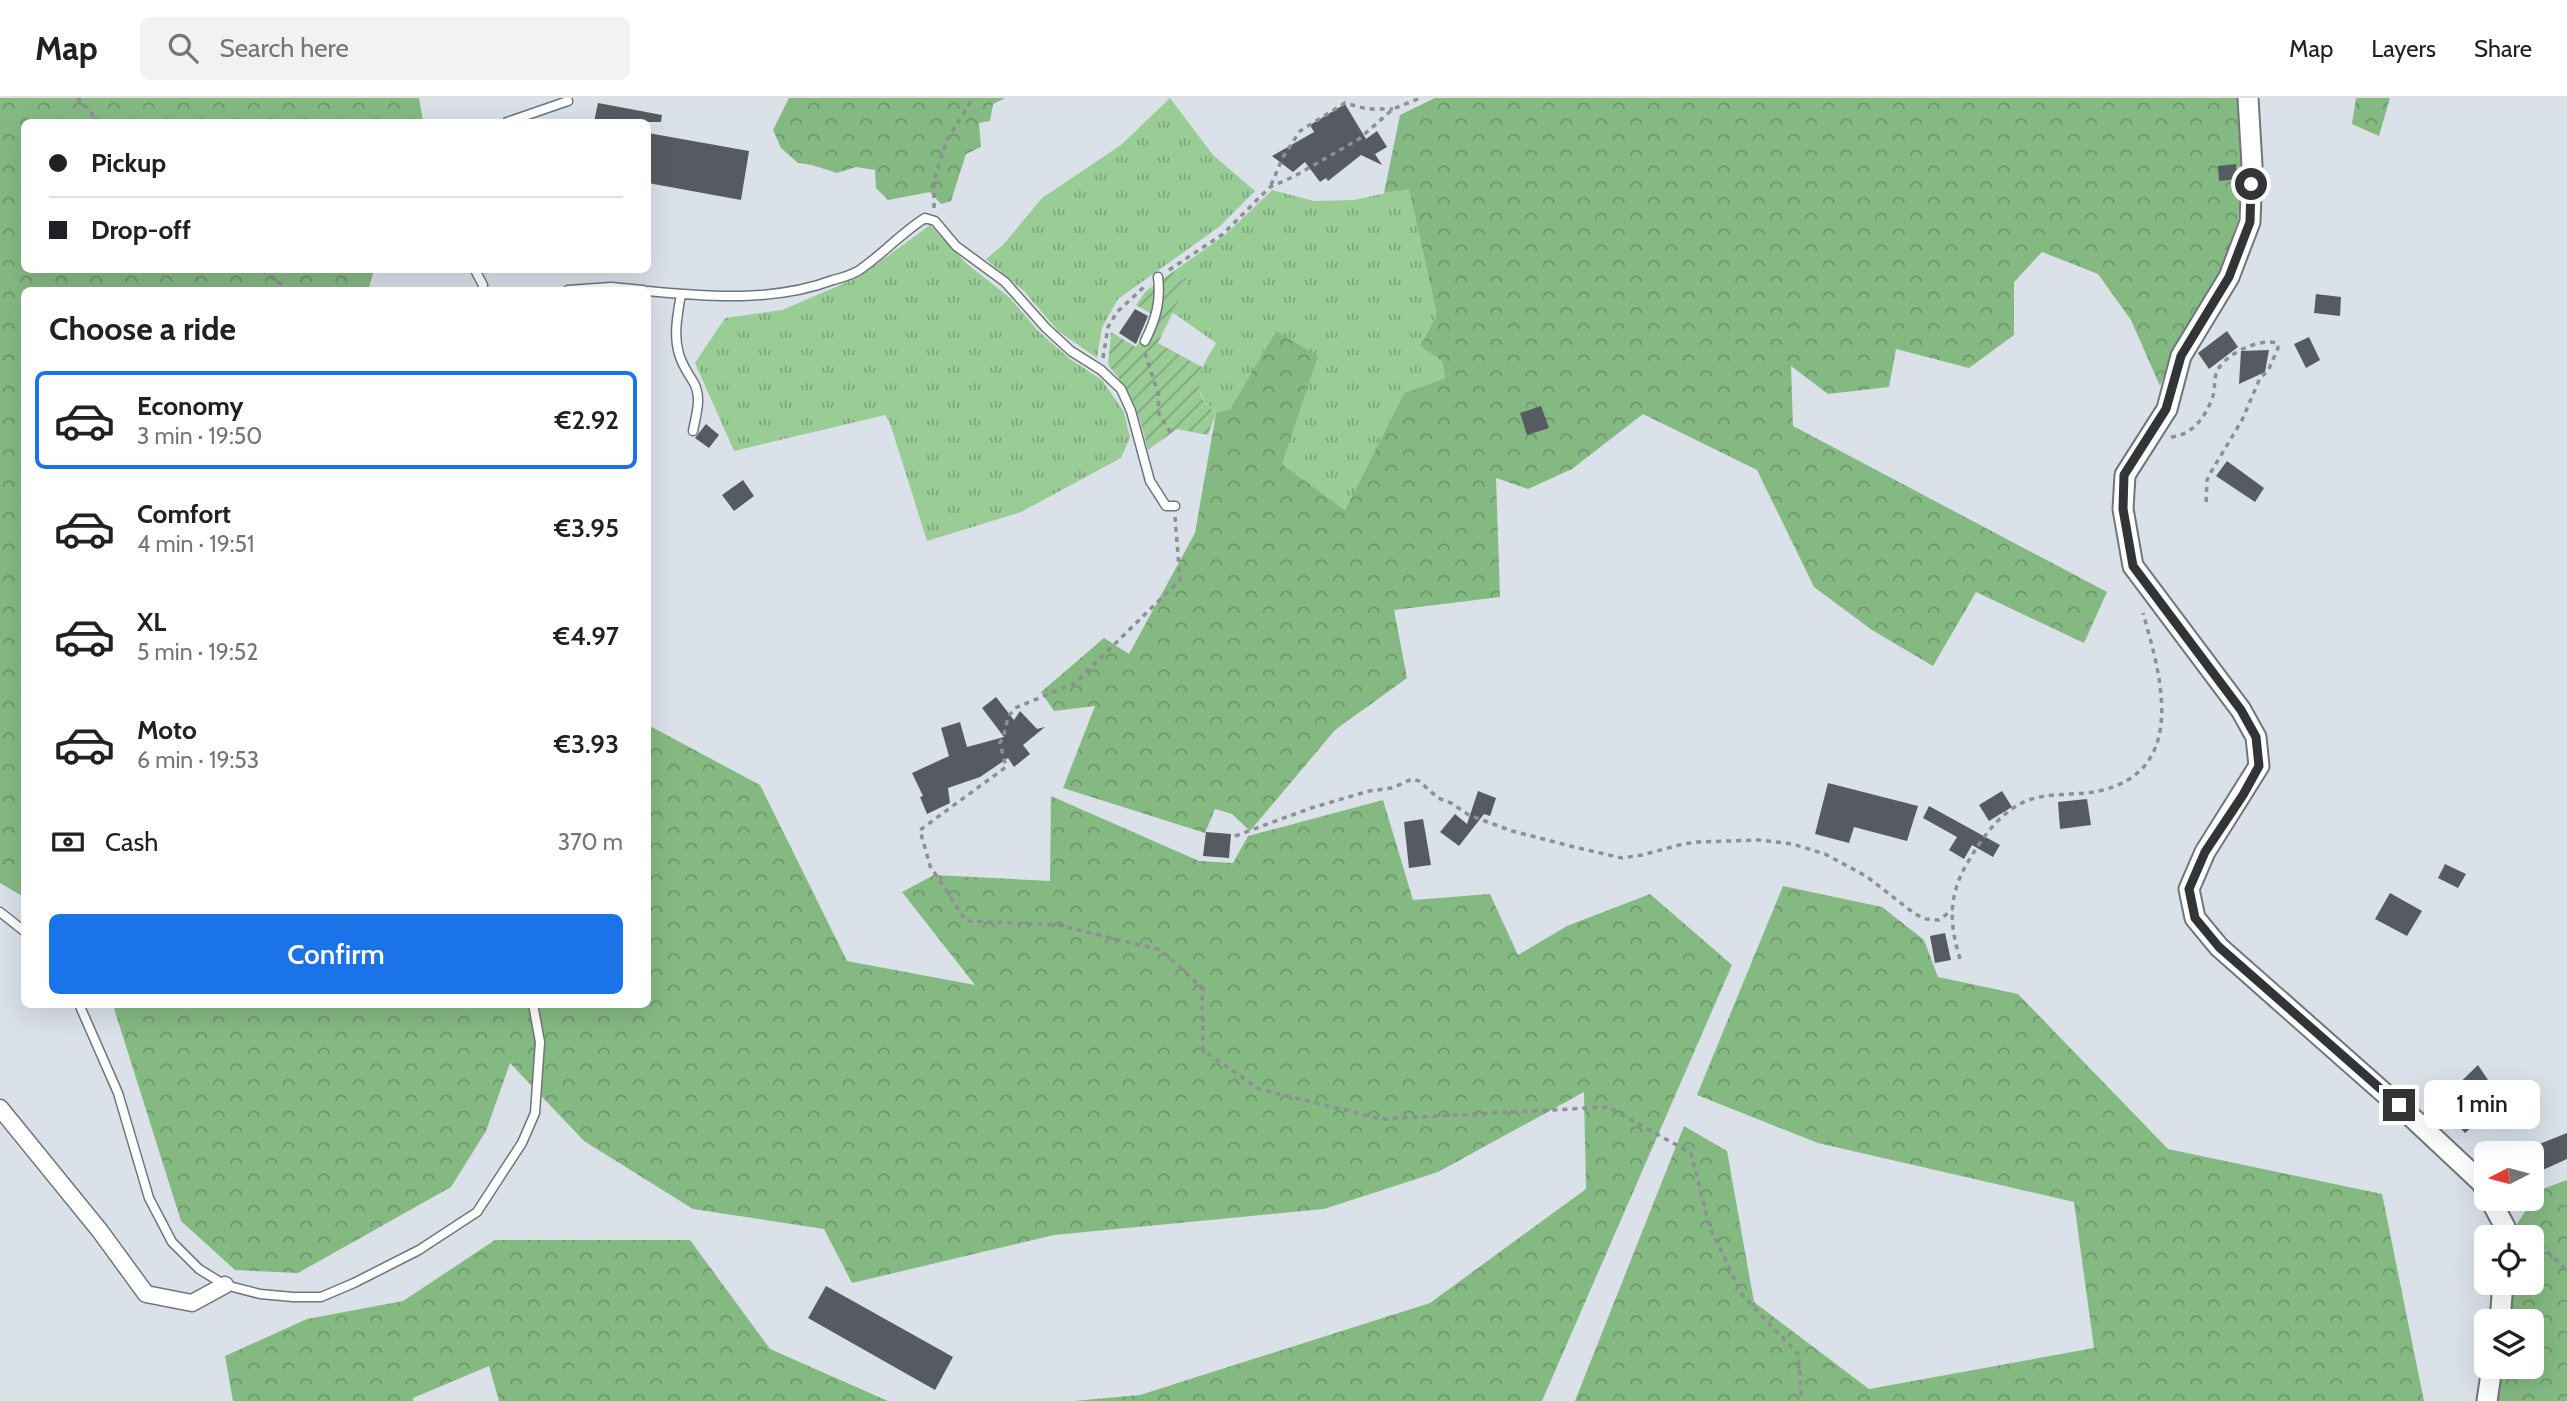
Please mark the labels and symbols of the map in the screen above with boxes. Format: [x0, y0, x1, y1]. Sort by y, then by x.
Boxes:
route start [2235, 168, 2267, 200]
callout: 1 min [2424, 1080, 2539, 1130]
route end [2383, 1089, 2415, 1121]
north arrow [2474, 1141, 2544, 1211]

